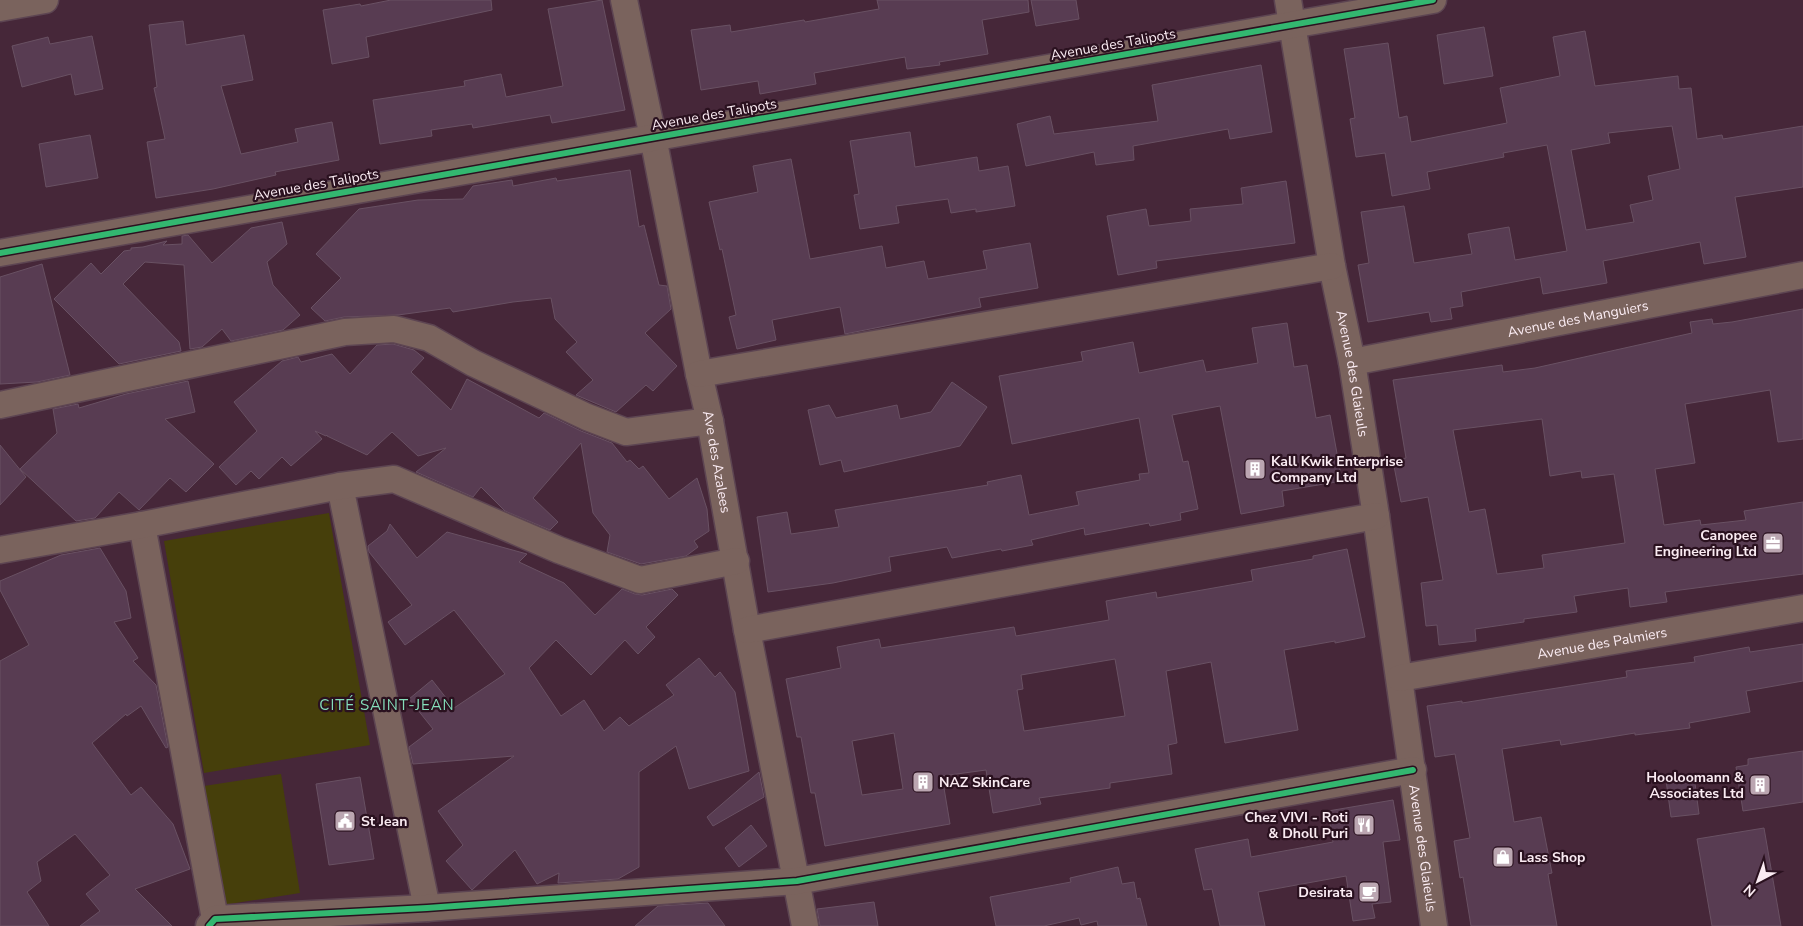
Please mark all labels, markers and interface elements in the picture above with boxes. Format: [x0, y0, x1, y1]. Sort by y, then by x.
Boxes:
street label: Avenue des Talipots [1049, 24, 1177, 65]
street label: Avenue des Talipots [650, 94, 778, 135]
street label: Avenue des Talipots [252, 164, 380, 205]
street label: Avenue des Manguiers [1506, 296, 1650, 342]
street label: Avenue des Glaieuls [1331, 308, 1373, 438]
street label: Ave des Azalees [698, 409, 735, 515]
place label: Kall Kwik Enterprise Company Ltd [1271, 452, 1404, 487]
building icon: Kall Kwik Enterprise Company Ltd [1243, 457, 1267, 481]
place label: Canopee Engineering Ltd [1654, 526, 1757, 561]
office icon: Canopee Engineering Ltd [1761, 531, 1785, 555]
street label: Avenue des Palmiers [1536, 623, 1669, 664]
district label: CITÉ SAINT-JEAN [319, 695, 455, 715]
place label: Hooloomann & Associates Ltd [1646, 768, 1745, 803]
building icon: NAZ SkinCare [911, 770, 935, 794]
place label: NAZ SkinCare [939, 773, 1030, 792]
building icon: Hooloomann & Associates Ltd [1748, 773, 1772, 797]
street label: Avenue des Glaieuls [1404, 783, 1441, 913]
place label: Chez VIVI - Roti & Dholl Puri [1245, 808, 1348, 843]
public building icon: St Jean [333, 809, 357, 833]
place label: St Jean [361, 812, 407, 831]
restaurant icon: Chez VIVI - Roti & Dholl Puri [1352, 813, 1376, 837]
shop icon: Lass Shop [1491, 845, 1515, 869]
place label: Lass Shop [1519, 848, 1585, 867]
north arrow [1733, 856, 1783, 906]
cafe icon: Desirata [1357, 880, 1381, 904]
text: N [1740, 880, 1760, 901]
place label: Desirata [1298, 883, 1353, 902]

